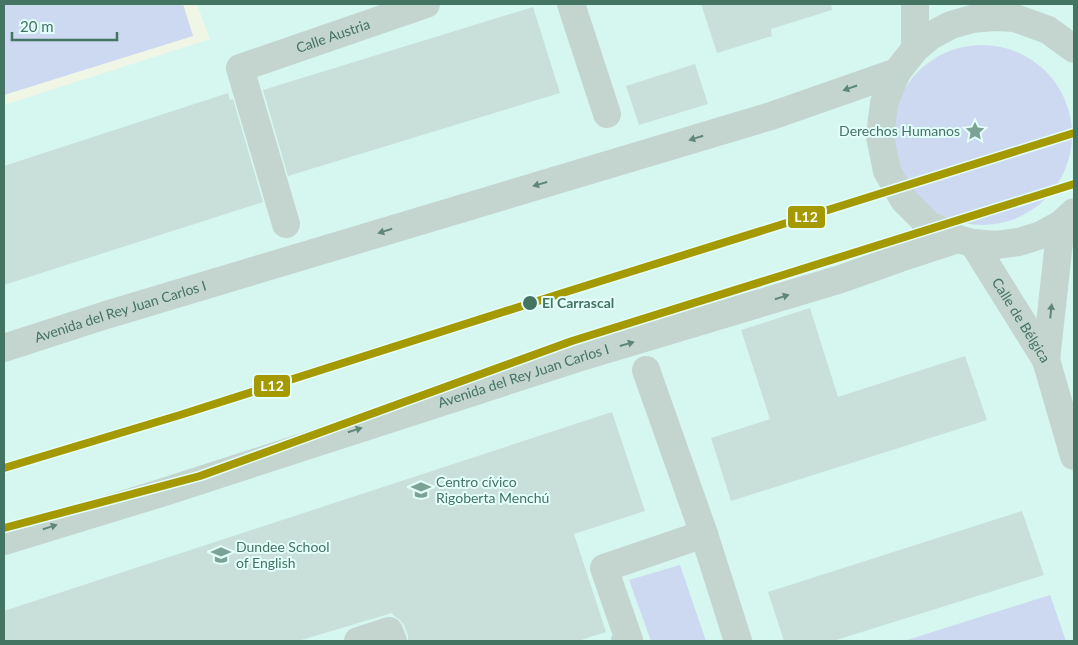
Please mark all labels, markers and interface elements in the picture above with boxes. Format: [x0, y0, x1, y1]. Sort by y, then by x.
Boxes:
scale bar [12, 10, 118, 42]
street label: Calle Austria [294, 15, 372, 56]
text: 20 m [20, 17, 54, 35]
one-way arrow [843, 85, 858, 92]
place icon: Derechos Humanos [964, 120, 986, 142]
place label: Derechos Humanos [839, 122, 960, 139]
one-way arrow [688, 135, 703, 143]
one-way arrow [533, 181, 548, 189]
line badge: L12 [787, 205, 826, 229]
text: L12 [794, 208, 818, 225]
one-way arrow [377, 228, 392, 236]
street label: Calle de Bélgica [989, 274, 1054, 366]
street label: Avenida del Rey Juan Carlos I [32, 276, 208, 346]
one-way arrow [775, 292, 790, 300]
marker: El Carrascal [521, 294, 539, 312]
place label: El Carrascal [542, 294, 614, 311]
one-way arrow [1047, 303, 1055, 319]
one-way arrow [620, 339, 635, 347]
street label: Avenida del Rey Juan Carlos I [435, 340, 611, 411]
line badge: L12 [253, 374, 291, 398]
text: L12 [260, 377, 284, 394]
one-way arrow [348, 426, 363, 433]
place label: Centro cívico Rigoberta Menchú [436, 473, 549, 506]
school or university icon: Centro cívico Rigoberta Menchú [410, 479, 432, 501]
one-way arrow [43, 522, 58, 530]
place label: Dundee School of English [236, 538, 330, 571]
school or university icon: Dundee School of English [210, 544, 232, 566]

